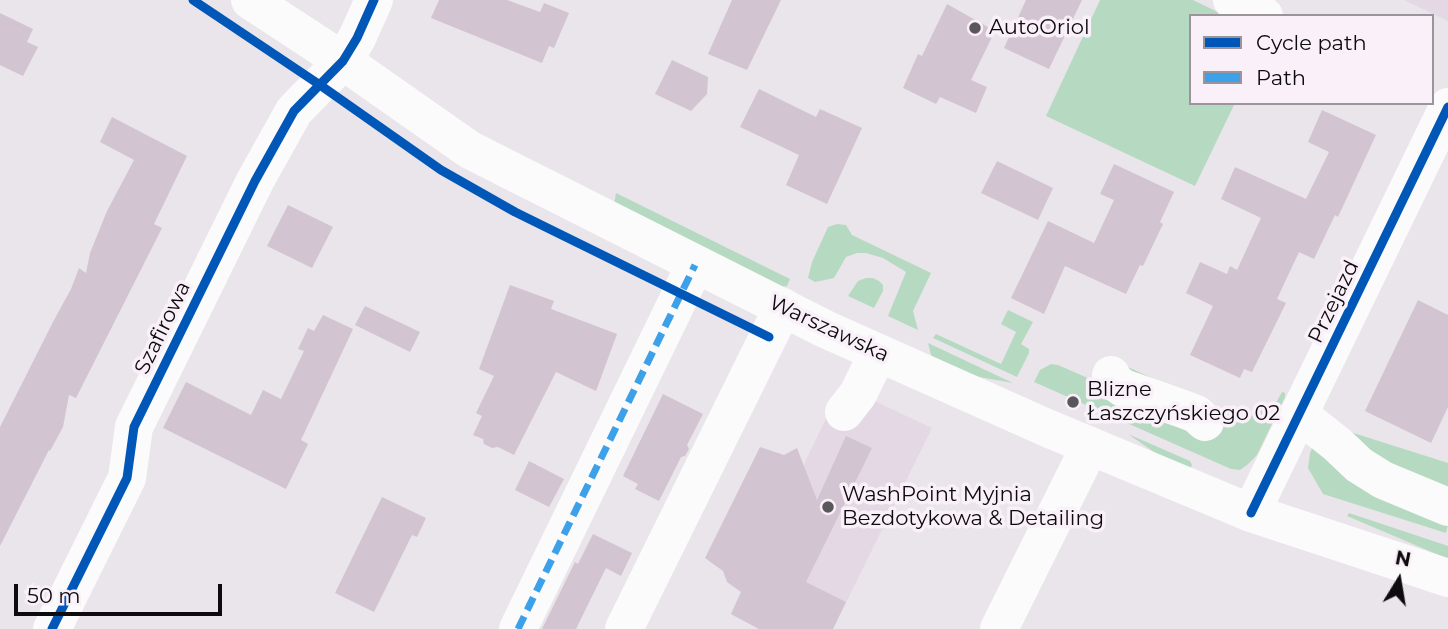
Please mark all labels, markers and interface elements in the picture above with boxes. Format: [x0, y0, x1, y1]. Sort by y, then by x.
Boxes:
legend [1189, 14, 1434, 105]
place label: AutoOriol [989, 15, 1090, 41]
marker: AutoOriol [967, 20, 983, 36]
text: Cycle path [1256, 30, 1367, 55]
text: Path [1256, 65, 1306, 90]
street label: Przejazd [1303, 256, 1365, 348]
street label: Szafirowa [130, 277, 196, 379]
street label: Warszawska [765, 290, 893, 368]
place label: Blizne Łaszczyńskiego 02 [1087, 377, 1280, 427]
marker: Blizne Łaszczyńskiego 02 [1065, 394, 1081, 410]
place label: WashPoint Myjnia Bezdotykowa & Detailing [842, 482, 1104, 532]
marker: WashPoint Myjnia Bezdotykowa & Detailing [820, 499, 836, 515]
north arrow [1364, 545, 1434, 615]
text: N [1393, 546, 1413, 572]
scale bar [18, 570, 226, 614]
text: 50 m [27, 583, 81, 608]

